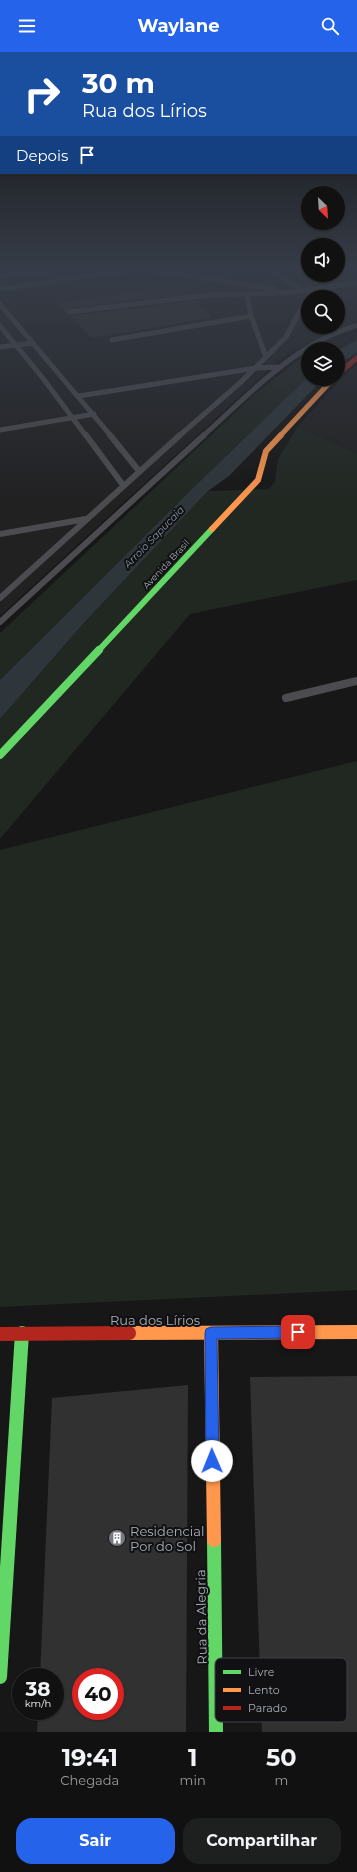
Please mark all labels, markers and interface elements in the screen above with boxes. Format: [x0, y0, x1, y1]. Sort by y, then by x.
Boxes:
icon: menu [16, 15, 38, 37]
text: Waylane [137, 15, 220, 37]
icon: search [319, 15, 341, 37]
text: 30 m [82, 66, 155, 100]
icon: right [16, 68, 68, 120]
text: Rua dos Lírios [82, 100, 207, 122]
icon: arrive [76, 144, 98, 166]
text: Depois [16, 146, 68, 165]
north arrow [301, 186, 345, 230]
map controls [301, 186, 345, 386]
button: sound [301, 238, 345, 282]
button: search [301, 290, 345, 334]
button: layers [301, 342, 345, 386]
water label: Arroio Sapucaia [120, 503, 187, 571]
street label: Avenida Brasil [140, 537, 192, 591]
street label: Rua dos Lírios [110, 1312, 200, 1328]
pin [281, 1315, 315, 1349]
icon: arrive [287, 1321, 309, 1343]
position arrow [191, 1440, 233, 1482]
place label: Residencial Por do Sol [130, 1523, 204, 1554]
building icon: Residencial Por do Sol [107, 1528, 127, 1548]
street label: Rua da Alegria [192, 1569, 210, 1665]
legend [215, 1658, 347, 1722]
text: Livre [248, 1665, 275, 1679]
speed limit sign: 40 [72, 1668, 124, 1720]
text: 38 [25, 1677, 51, 1701]
text: Lento [248, 1683, 280, 1697]
text: km/h [25, 1697, 51, 1710]
text: Parado [248, 1701, 287, 1715]
text: 19:41 [62, 1743, 118, 1772]
text: 1 [188, 1743, 197, 1772]
text: 50 [266, 1743, 297, 1772]
text: Chegada [60, 1772, 119, 1788]
text: min [180, 1772, 206, 1788]
text: m [274, 1772, 288, 1788]
button: Sair [16, 1818, 175, 1864]
button: Compartilhar [183, 1818, 341, 1864]

